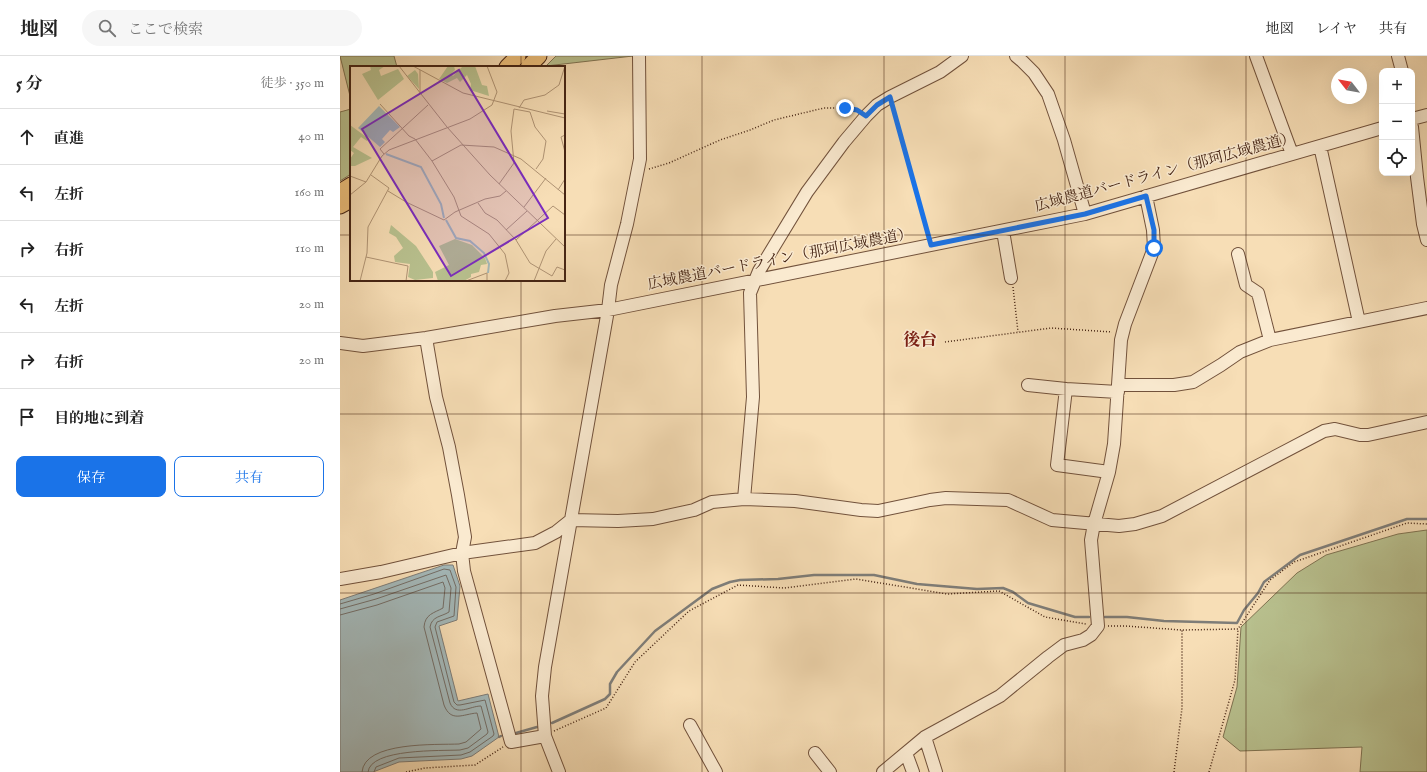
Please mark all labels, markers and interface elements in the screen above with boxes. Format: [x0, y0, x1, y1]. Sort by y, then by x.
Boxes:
search box [82, 10, 362, 46]
icon: search [96, 17, 118, 39]
text: 地図 [20, 18, 58, 42]
text: ここで検索 [128, 20, 203, 39]
text: 地図 [1266, 20, 1294, 38]
text: レイヤ [1316, 20, 1357, 38]
text: 共有 [1379, 20, 1407, 38]
inset map [350, 66, 565, 281]
north arrow [1331, 68, 1367, 104]
map controls [1379, 68, 1415, 176]
button: + [1379, 68, 1415, 104]
text: 5 分 [16, 74, 43, 95]
text: 徒歩 · 350 m [261, 75, 324, 92]
route end [836, 99, 854, 117]
button: − [1379, 104, 1415, 140]
icon: ahead [16, 126, 38, 148]
text: 40 m [298, 128, 324, 145]
street label: 広域農道バードライン（那珂広域農道） [1032, 128, 1298, 216]
text: 直進 [54, 129, 84, 148]
button: locate [1379, 140, 1415, 176]
icon: left [16, 182, 38, 204]
text: 160 m [294, 184, 324, 201]
text: 左折 [54, 185, 84, 204]
street label: 広域農道バードライン（那珂広域農道） [646, 224, 914, 294]
icon: right [16, 238, 38, 260]
route start [1145, 239, 1163, 257]
text: 110 m [295, 240, 324, 257]
text: 右折 [54, 241, 84, 260]
icon: left [16, 294, 38, 316]
text: 20 m [299, 296, 324, 313]
text: 左折 [54, 297, 84, 316]
district label: 後台 [903, 330, 937, 351]
icon: right [16, 350, 38, 372]
text: 20 m [299, 352, 324, 369]
text: 右折 [54, 353, 84, 372]
icon: arrive [16, 406, 38, 428]
text: 目的地に到着 [54, 409, 144, 428]
button: 保存 [16, 456, 166, 497]
button: 共有 [174, 456, 324, 497]

